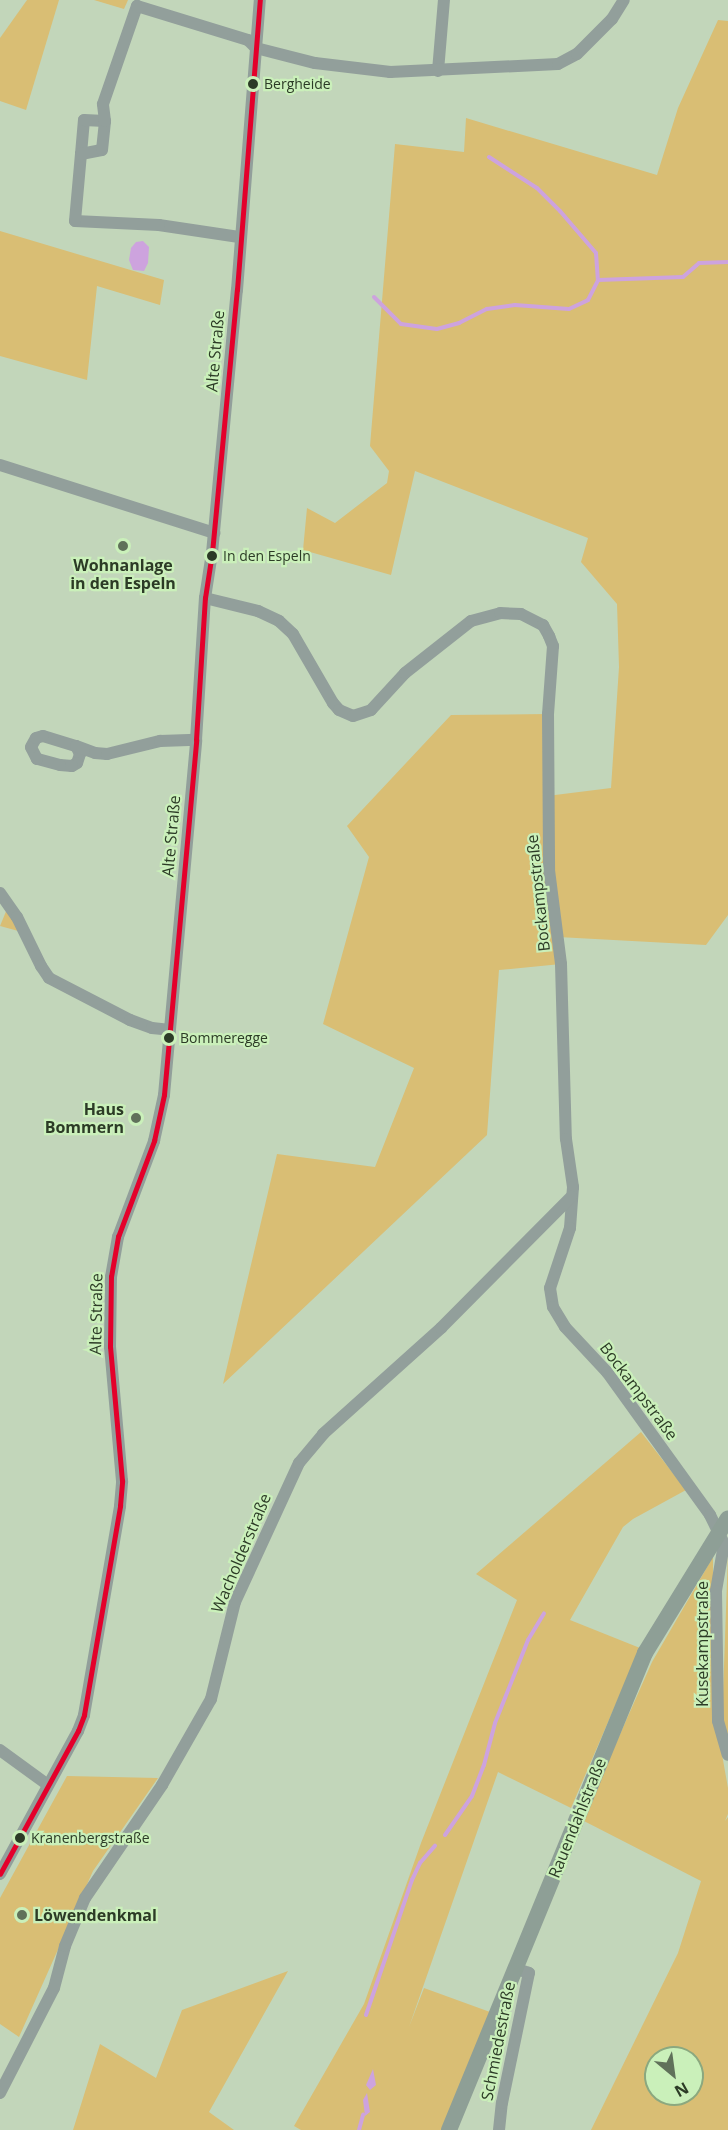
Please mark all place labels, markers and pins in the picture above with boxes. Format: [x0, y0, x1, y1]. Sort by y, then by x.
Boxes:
place label: Bergheide [264, 76, 331, 92]
marker: Bergheide [247, 78, 259, 90]
marker: Wohnanlage in den Espeln [116, 539, 130, 553]
place label: In den Espeln [223, 548, 311, 564]
marker: In den Espeln [206, 550, 218, 562]
place label: Wohnanlage in den Espeln [70, 555, 176, 593]
place label: Bommeregge [180, 1030, 268, 1046]
marker: Bommeregge [163, 1032, 175, 1044]
place label: Haus Bommern [45, 1099, 124, 1137]
marker: Haus Bommern [129, 1111, 143, 1125]
place label: Kranenbergstraße [31, 1830, 150, 1846]
marker: Kranenbergstraße [14, 1832, 26, 1844]
place label: Löwendenkmal [34, 1905, 157, 1925]
marker: Löwendenkmal [15, 1908, 29, 1922]

